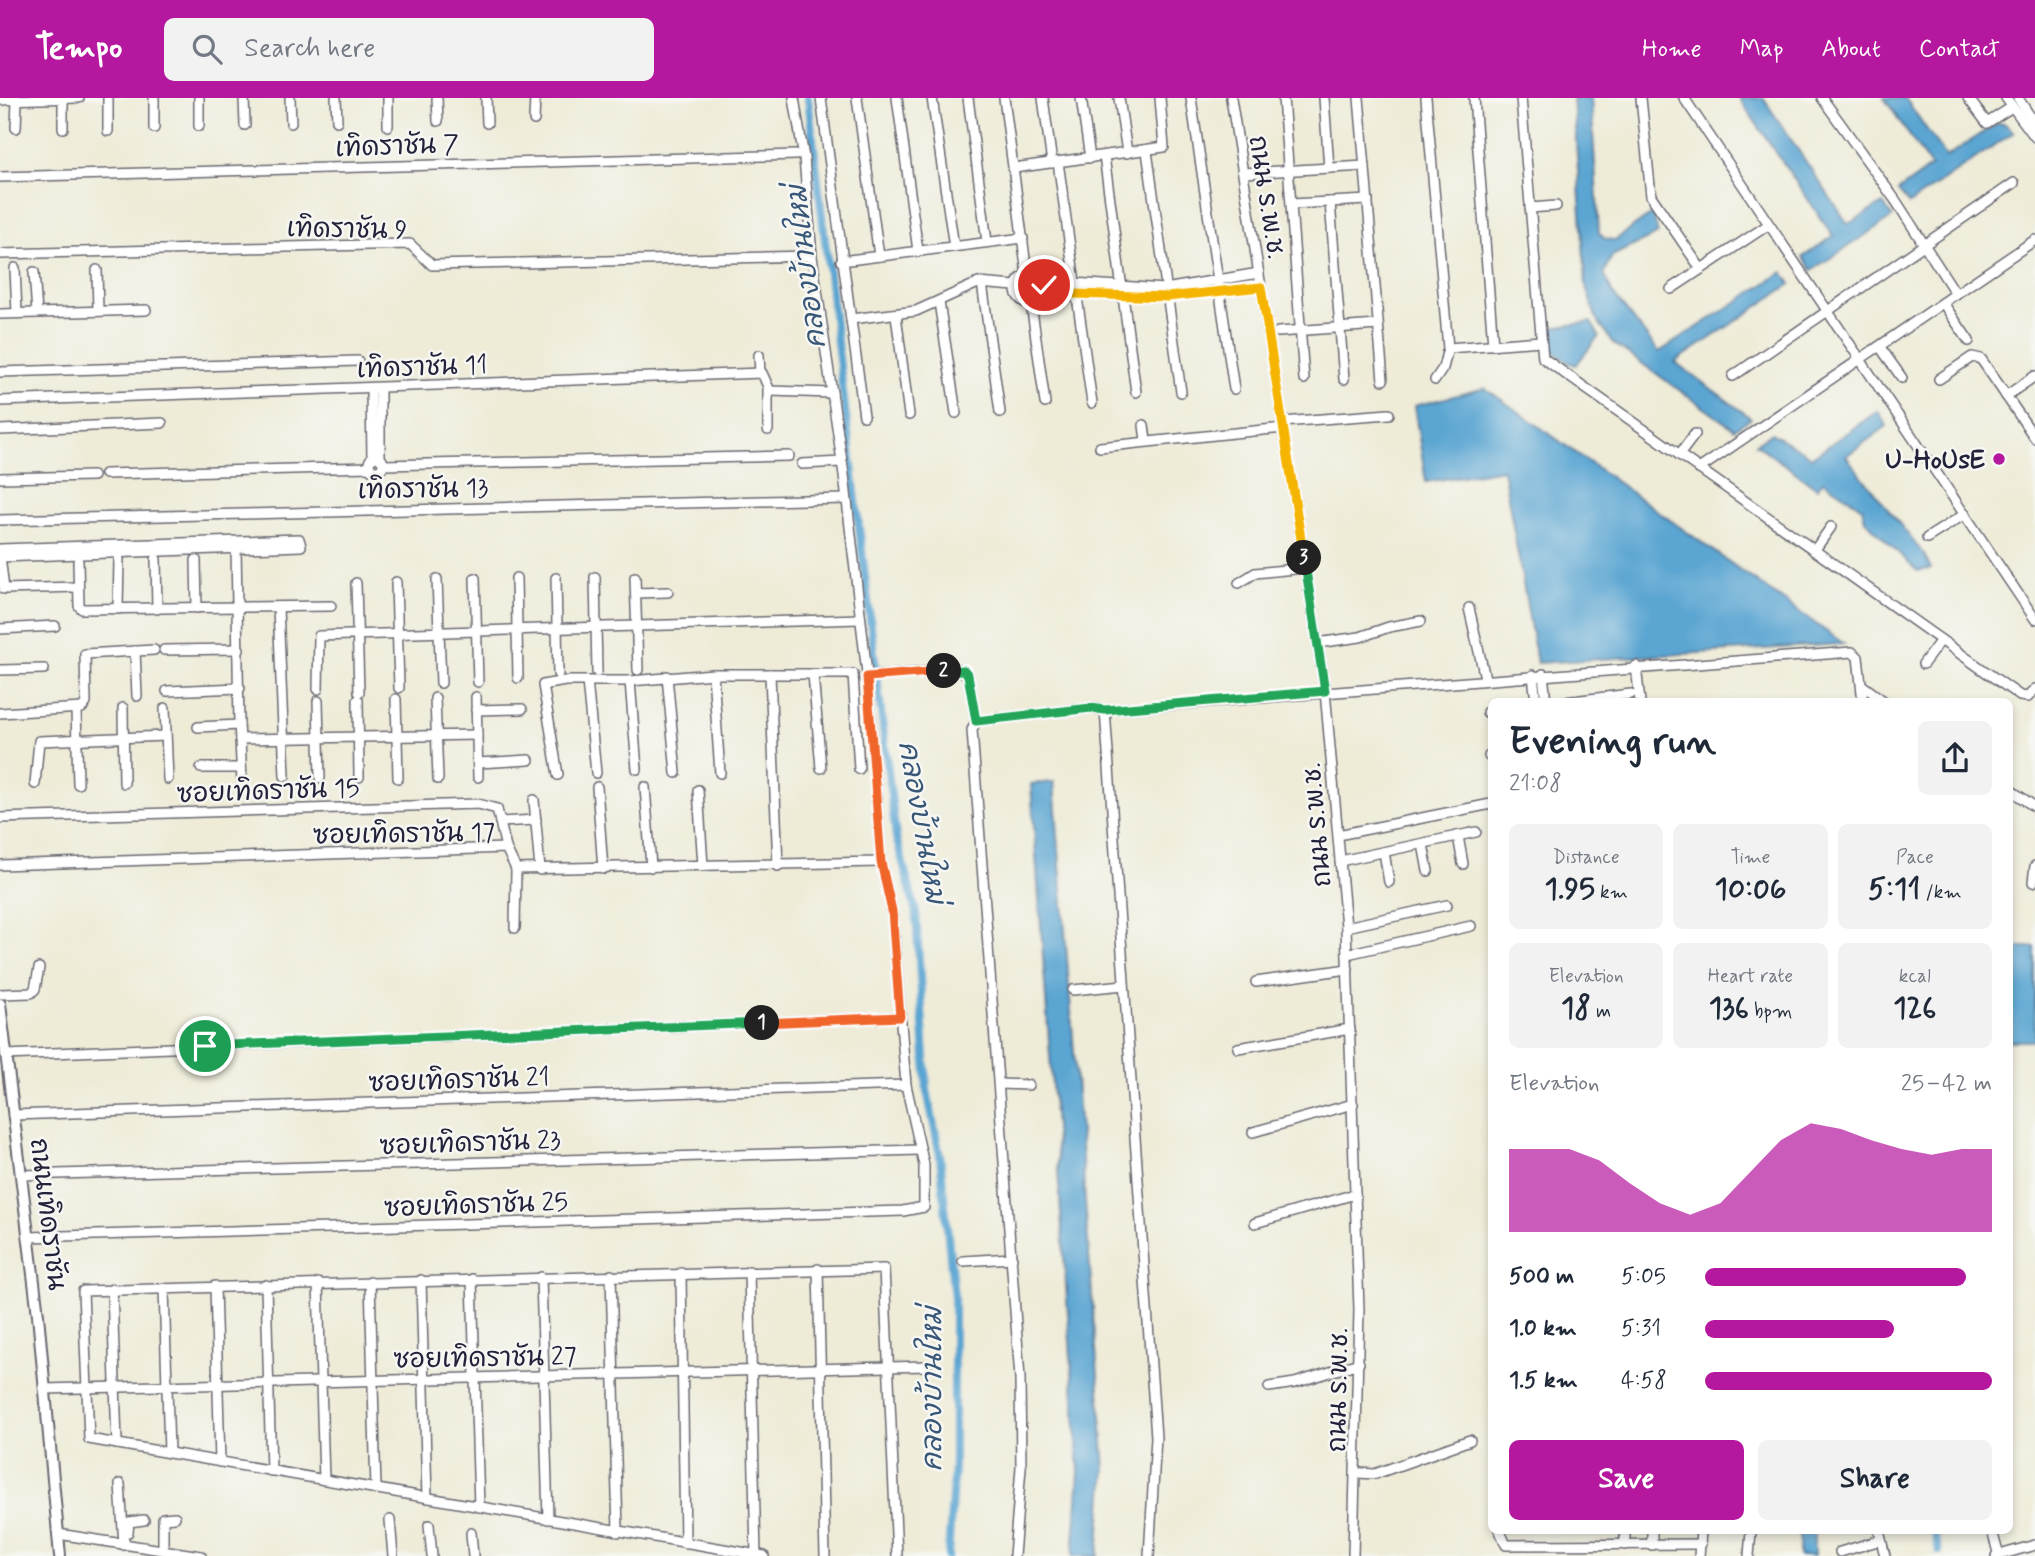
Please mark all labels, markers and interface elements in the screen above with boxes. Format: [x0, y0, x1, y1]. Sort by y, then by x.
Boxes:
search box [164, 18, 654, 81]
text: Tempo [35, 27, 122, 71]
icon: search [188, 30, 226, 68]
text: Search here [244, 32, 375, 66]
text: Home [1642, 34, 1702, 65]
text: Map [1740, 34, 1784, 65]
text: About [1822, 34, 1881, 65]
text: Contact [1919, 34, 2000, 65]
street label: เทิดราชัน 7 [335, 128, 460, 166]
street label: ถนน ร.พ.ช. [1239, 133, 1293, 261]
water label: คลองบ้านใหม่ [776, 178, 836, 351]
street label: เทิดราชัน 9 [286, 212, 408, 248]
pin [1014, 255, 1074, 315]
icon: check [1025, 266, 1063, 304]
street label: เทิดราชัน 11 [356, 349, 488, 387]
place label: U-HoUsE [1885, 444, 1985, 478]
marker: U-HoUsE [1991, 451, 2007, 467]
street label: เทิดราชัน 13 [357, 472, 489, 508]
pin: 3 [1286, 540, 1322, 575]
text: 3 [1299, 545, 1308, 570]
pin: 2 [926, 654, 962, 688]
text: 2 [939, 658, 948, 683]
text: Evening run [1509, 718, 1716, 767]
button: share [1918, 721, 1992, 795]
water label: คลองบ้านใหม่ [888, 738, 956, 912]
street label: ถนน ร.พ.ช. [1296, 761, 1340, 888]
text: 21:08 [1509, 769, 1562, 799]
street label: ซอยเทิดราชัน 15 [176, 772, 360, 812]
street label: ซอยเทิดราชัน 17 [313, 816, 495, 854]
text: Distance [1553, 845, 1620, 870]
text: Time [1731, 845, 1770, 870]
text: Pace [1896, 845, 1934, 870]
text: 1.95 [1545, 870, 1595, 909]
text: 10:06 [1715, 870, 1786, 909]
text: 5:11 [1868, 870, 1920, 909]
text: km [1595, 880, 1628, 905]
text: /km [1920, 880, 1962, 905]
text: Elevation [1549, 964, 1624, 989]
text: Heart rate [1708, 964, 1793, 989]
text: kcal [1899, 964, 1931, 989]
text: 18 [1561, 989, 1591, 1028]
text: 136 [1709, 989, 1749, 1028]
text: 126 [1893, 989, 1937, 1028]
text: m [1591, 999, 1611, 1024]
text: bpm [1749, 999, 1792, 1024]
pin: 1 [744, 1006, 780, 1040]
text: 1 [757, 1010, 766, 1035]
pin [175, 1016, 235, 1076]
icon: arrive [186, 1027, 224, 1065]
street label: ซอยเทิดราชัน 21 [368, 1061, 550, 1101]
text: Elevation [1509, 1069, 1600, 1099]
text: 25–42 m [1901, 1069, 1992, 1099]
street label: ซอยเทิดราชัน 23 [379, 1124, 561, 1164]
street label: ถนนเทิดราชัน [21, 1136, 73, 1292]
street label: ซอยเทิดราชัน 25 [383, 1186, 569, 1226]
text: 500 m [1509, 1262, 1574, 1292]
text: 5:05 [1621, 1262, 1666, 1292]
water label: คลองบ้านใหม่ [913, 1302, 952, 1471]
text: 1.0 km [1509, 1314, 1577, 1344]
text: 5:31 [1621, 1314, 1661, 1344]
street label: ถนน ร.พ.ช. [1321, 1328, 1357, 1453]
street label: ซอยเทิดราชัน 27 [393, 1340, 577, 1378]
text: 1.5 km [1509, 1366, 1578, 1396]
text: 4:58 [1621, 1366, 1667, 1396]
button: Save [1509, 1440, 1744, 1520]
button: Share [1758, 1440, 1992, 1520]

